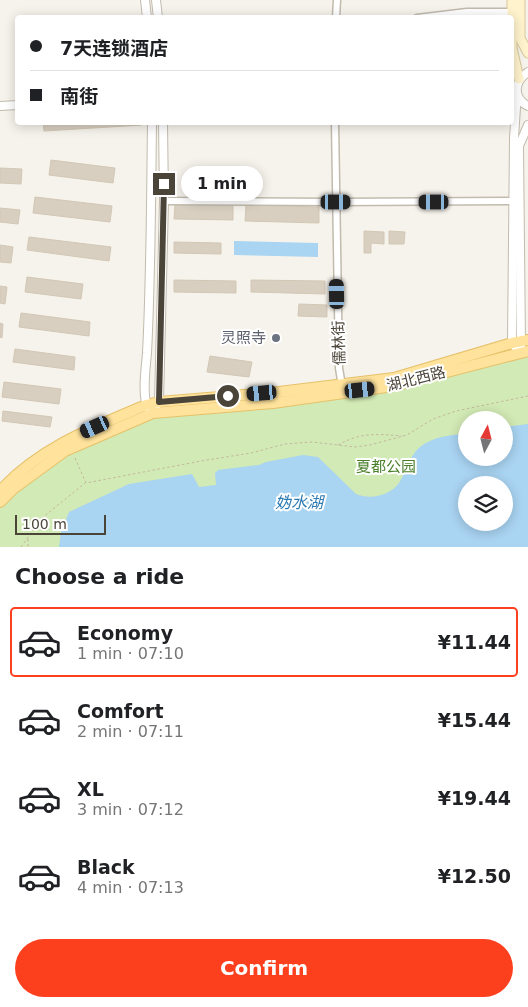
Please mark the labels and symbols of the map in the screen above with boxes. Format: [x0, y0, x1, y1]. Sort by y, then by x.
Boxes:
callout: 1 min [182, 166, 264, 202]
route end [153, 173, 175, 195]
car [321, 195, 351, 210]
car [419, 195, 449, 210]
car [329, 279, 344, 309]
street label: 儒林街 [329, 320, 349, 366]
place label: 灵照寺 [221, 329, 266, 347]
marker: 灵照寺 [270, 332, 282, 344]
street label: 湖北西路 [385, 363, 447, 395]
car [344, 381, 375, 399]
car [246, 384, 277, 402]
route start [217, 385, 239, 407]
north arrow [458, 411, 512, 466]
car [78, 414, 111, 440]
park label: 夏都公园 [356, 458, 416, 476]
water label: 妫水湖 [275, 493, 326, 512]
scale bar [15, 512, 106, 535]

